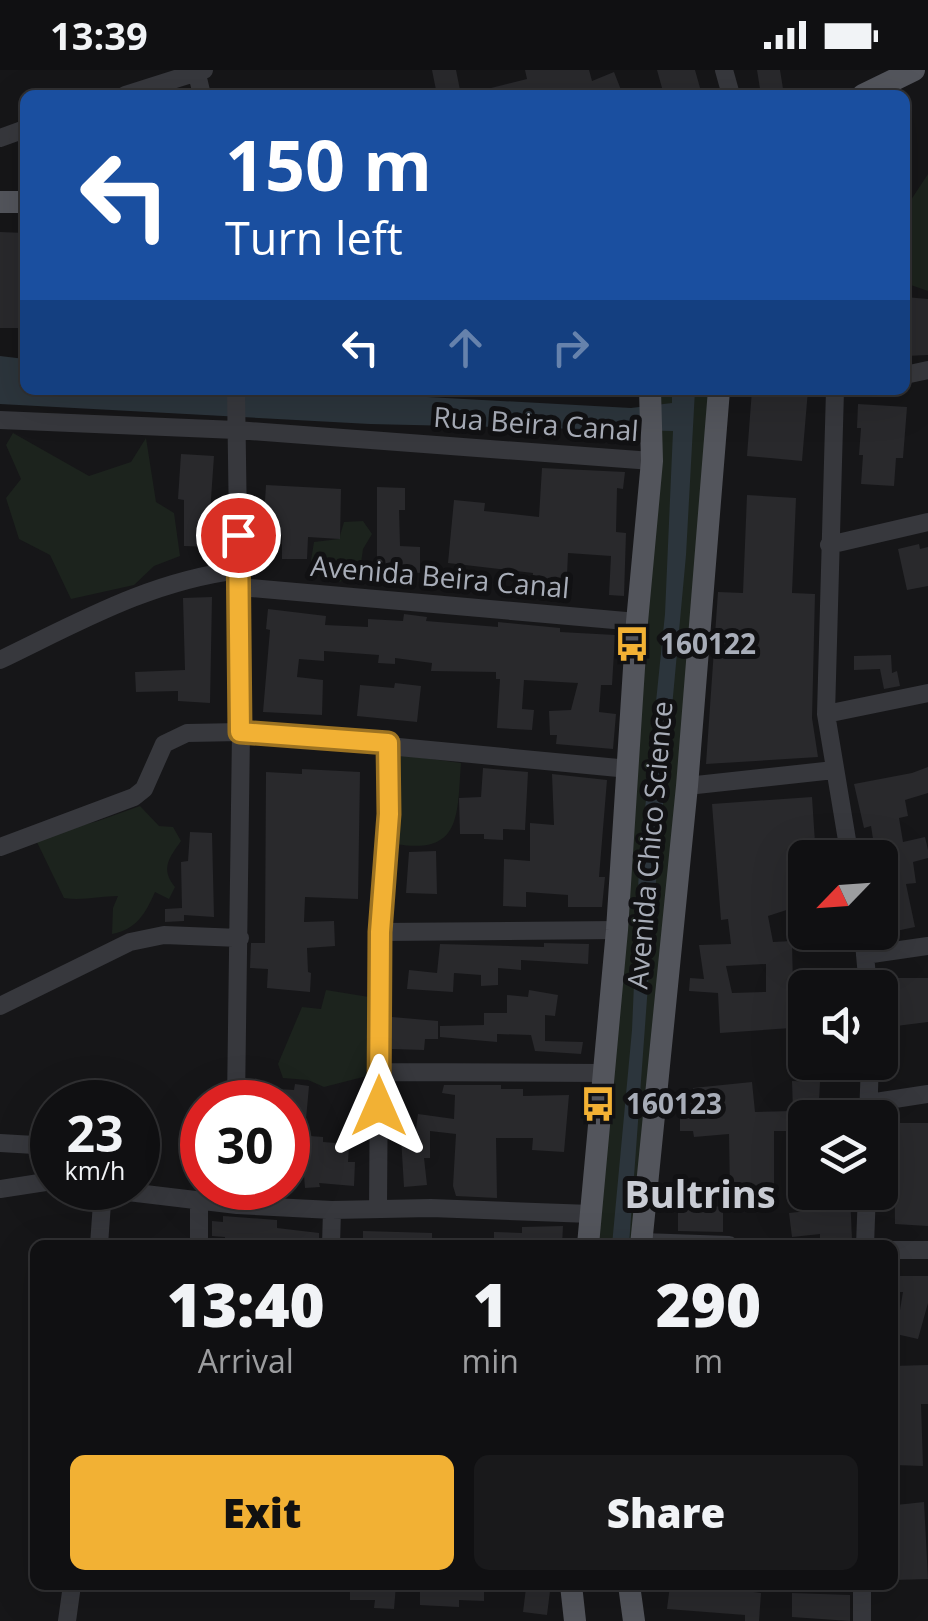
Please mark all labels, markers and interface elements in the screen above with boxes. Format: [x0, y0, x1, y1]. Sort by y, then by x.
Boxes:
text: 13:39 [50, 9, 148, 61]
text: 150 m [225, 116, 432, 212]
icon: left [60, 130, 190, 260]
text: Turn left [225, 207, 403, 268]
icon: left [333, 320, 388, 375]
icon: ahead [438, 320, 493, 375]
icon: right [543, 320, 598, 375]
street label: Rua Beira Canal [432, 397, 640, 449]
pin [196, 493, 281, 578]
icon: arrive [211, 508, 266, 563]
street label: Avenida Beira Canal [309, 546, 571, 606]
place label: 160122 [660, 624, 756, 662]
bus stop icon: 160122 [613, 625, 651, 663]
street label: Avenida Chico Science [617, 699, 681, 990]
north arrow [788, 840, 898, 950]
map controls [788, 840, 898, 1210]
button: sound [788, 970, 898, 1080]
position arrow [327, 1054, 431, 1158]
speed limit sign: 30 [180, 1080, 310, 1210]
place label: 160123 [626, 1084, 722, 1122]
bus stop icon: 160123 [579, 1085, 617, 1123]
text: 23 [66, 1099, 124, 1167]
button: layers [788, 1100, 898, 1210]
text: km/h [65, 1153, 125, 1187]
district label: Bultrins [624, 1167, 776, 1219]
text: 13:40 [167, 1263, 325, 1345]
text: 1 [473, 1263, 508, 1345]
text: 290 [656, 1263, 761, 1345]
text: Arrival [198, 1339, 294, 1382]
text: min [462, 1339, 519, 1382]
text: m [694, 1339, 723, 1382]
button: Exit [70, 1455, 454, 1570]
button: Share [474, 1455, 858, 1570]

